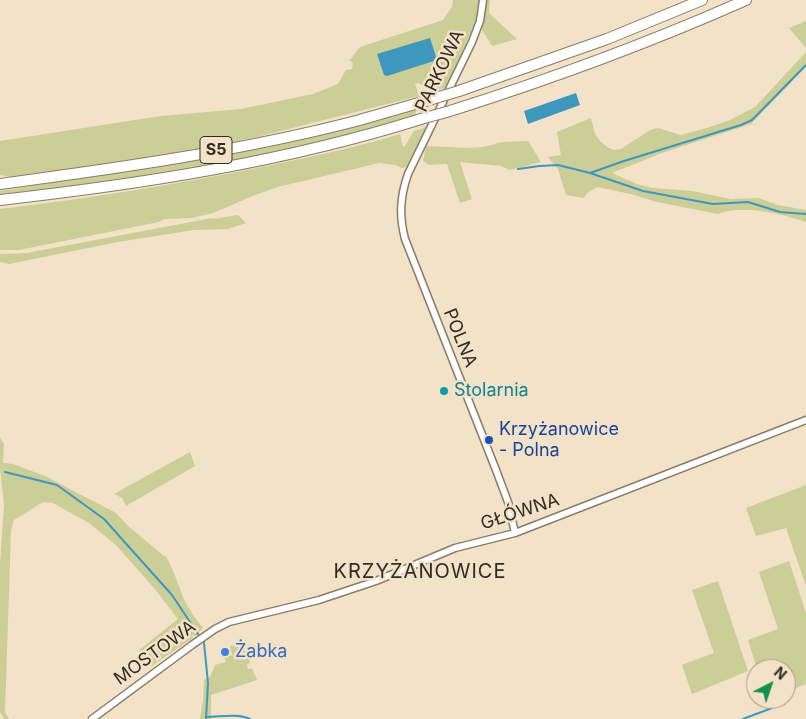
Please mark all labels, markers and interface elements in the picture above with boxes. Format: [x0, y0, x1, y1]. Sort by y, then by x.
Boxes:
street label: PARKOWA [411, 26, 469, 116]
road number: S5 [200, 136, 232, 164]
street label: POLNA [438, 305, 482, 371]
place label: Stolarnia [454, 380, 529, 402]
marker: Stolarnia [438, 385, 450, 397]
place label: Krzyżanowice - Polna [499, 419, 619, 462]
marker: Krzyżanowice - Polna [483, 434, 495, 446]
street label: GŁÓWNA [478, 489, 562, 535]
district label: KRZYŻANOWICE [332, 560, 508, 584]
street label: MOSTOWA [110, 616, 200, 690]
place label: Żabka [235, 641, 287, 663]
marker: Żabka [219, 646, 231, 658]
north arrow [746, 659, 796, 709]
text: N [771, 663, 790, 683]

